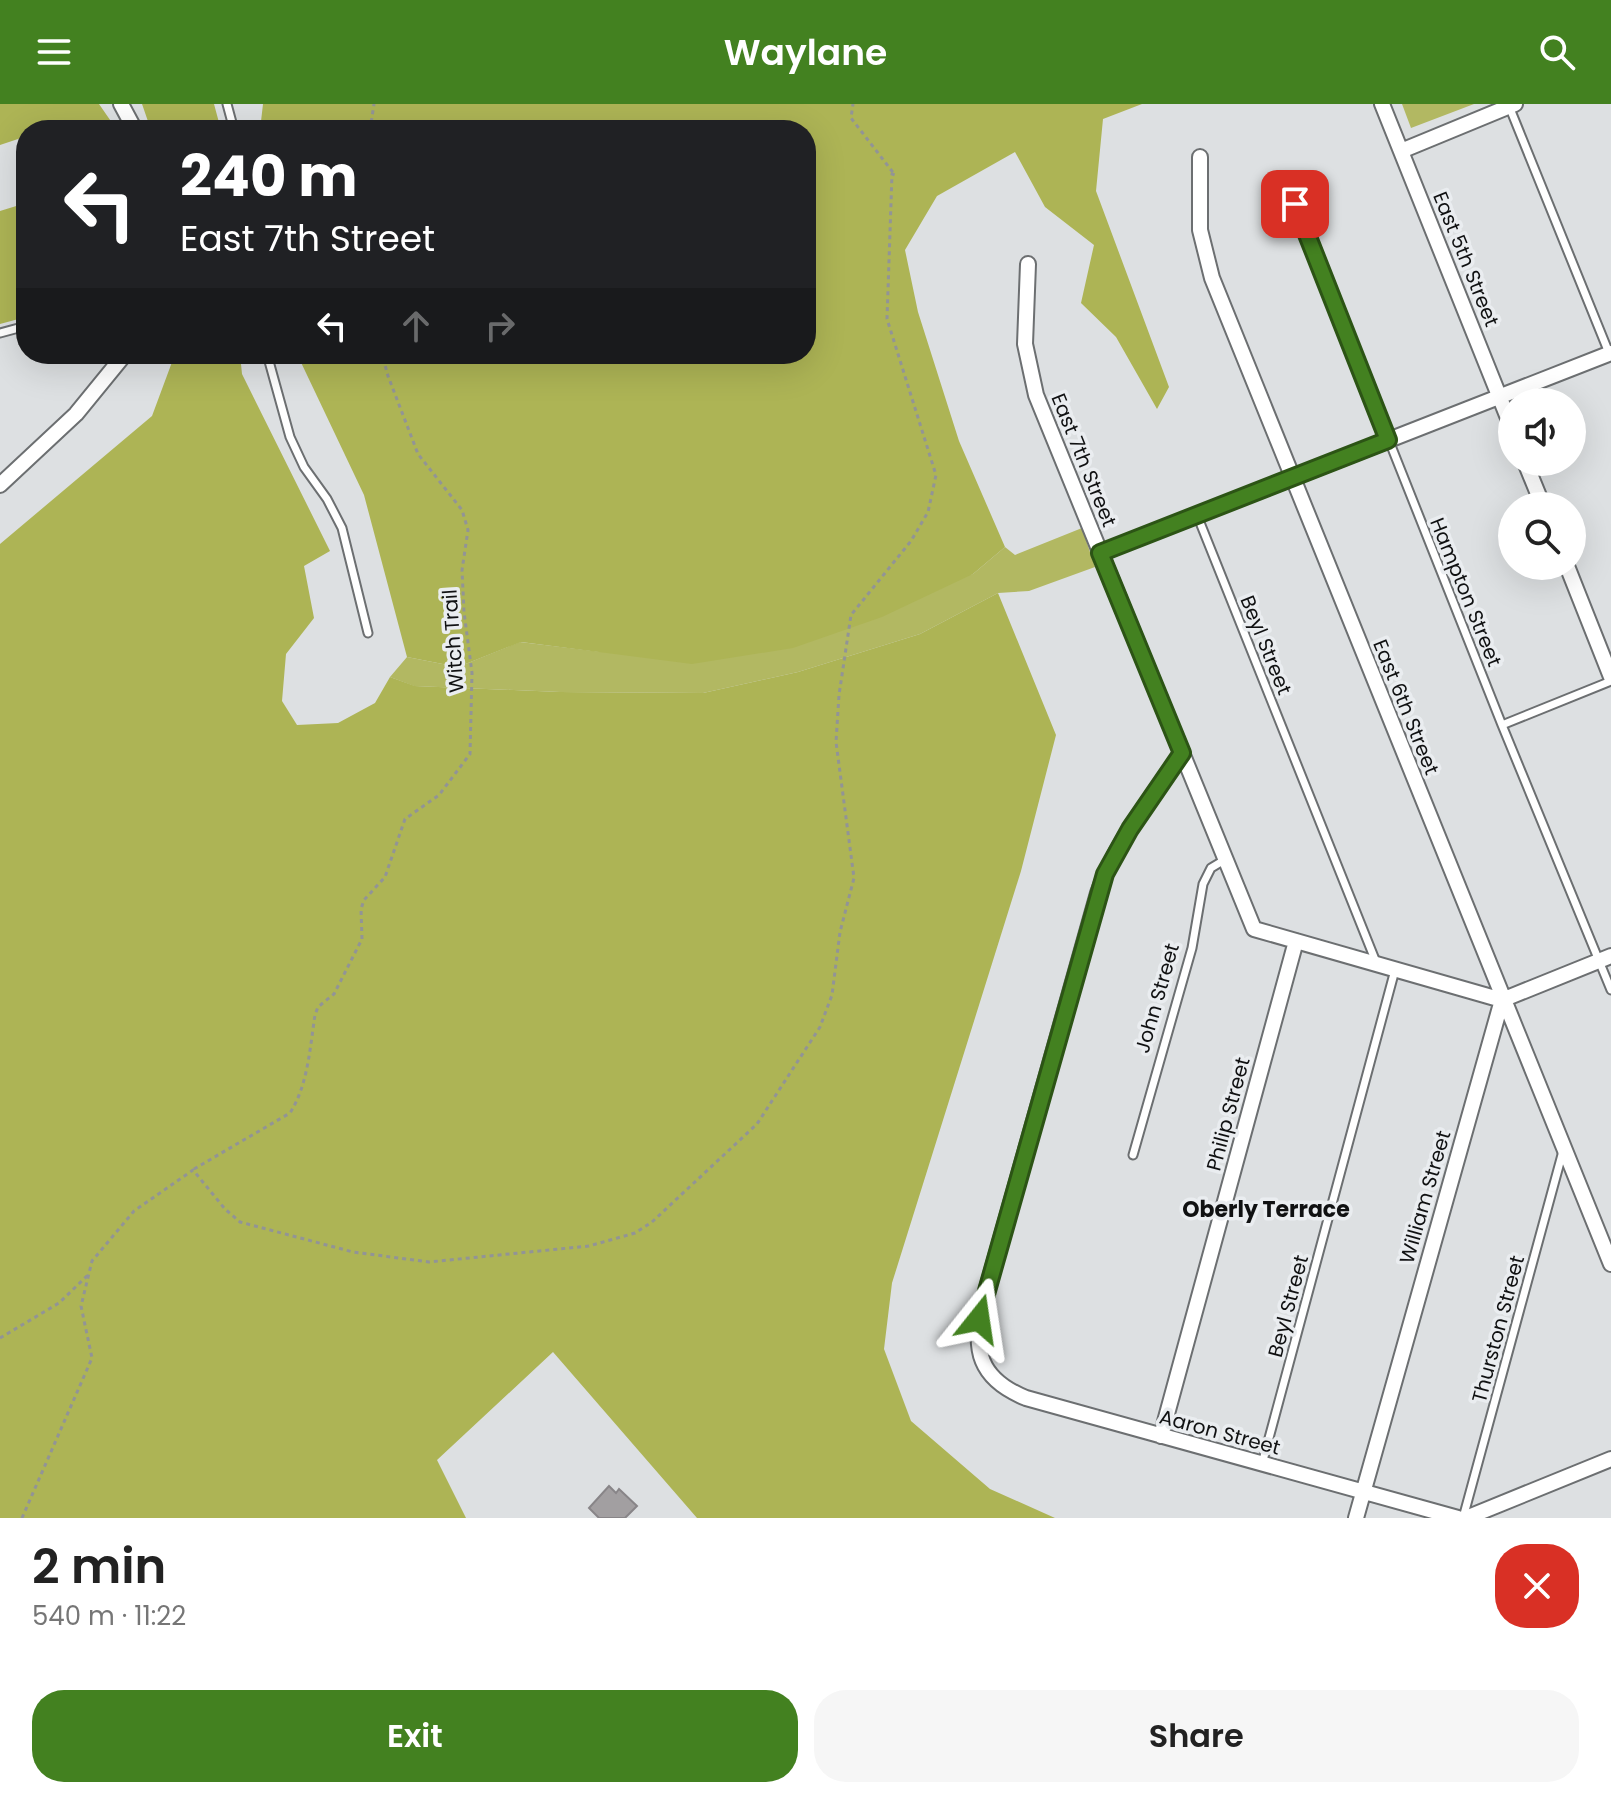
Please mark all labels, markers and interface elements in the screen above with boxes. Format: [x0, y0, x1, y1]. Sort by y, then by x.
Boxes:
text: Waylane [724, 27, 887, 78]
icon: menu [32, 30, 76, 74]
icon: search [1535, 30, 1579, 74]
text: 240 m [180, 137, 358, 216]
icon: left [48, 152, 152, 256]
pin [1261, 170, 1329, 238]
icon: arrive [1273, 182, 1317, 226]
street label: East 5th Street [1426, 187, 1506, 331]
text: East 7th Street [180, 213, 435, 264]
icon: left [310, 304, 354, 348]
icon: ahead [394, 304, 438, 348]
icon: right [478, 304, 522, 348]
map controls [1498, 388, 1586, 580]
button: sound [1498, 388, 1586, 476]
street label: East 7th Street [1044, 389, 1124, 531]
button: search [1498, 492, 1586, 580]
street label: Hampton Street [1423, 513, 1509, 671]
street label: Witch Trail [435, 588, 471, 694]
street label: Beyl Street [1233, 591, 1299, 699]
street label: East 6th Street [1366, 635, 1446, 779]
street label: John Street [1128, 940, 1186, 1056]
street label: Philip Street [1199, 1054, 1257, 1174]
street label: William Street [1393, 1127, 1457, 1267]
district label: Oberly Terrace [1182, 1194, 1350, 1225]
street label: Beyl Street [1261, 1252, 1315, 1360]
street label: Thurston Street [1465, 1252, 1531, 1406]
position arrow [937, 1277, 1021, 1361]
street label: Aaron Street [1157, 1402, 1283, 1462]
text: 2 min [32, 1533, 166, 1600]
button: close [1495, 1544, 1579, 1628]
text: 540 m · 11:22 [32, 1598, 186, 1634]
button: Exit [32, 1690, 798, 1782]
button: Share [814, 1690, 1579, 1782]

